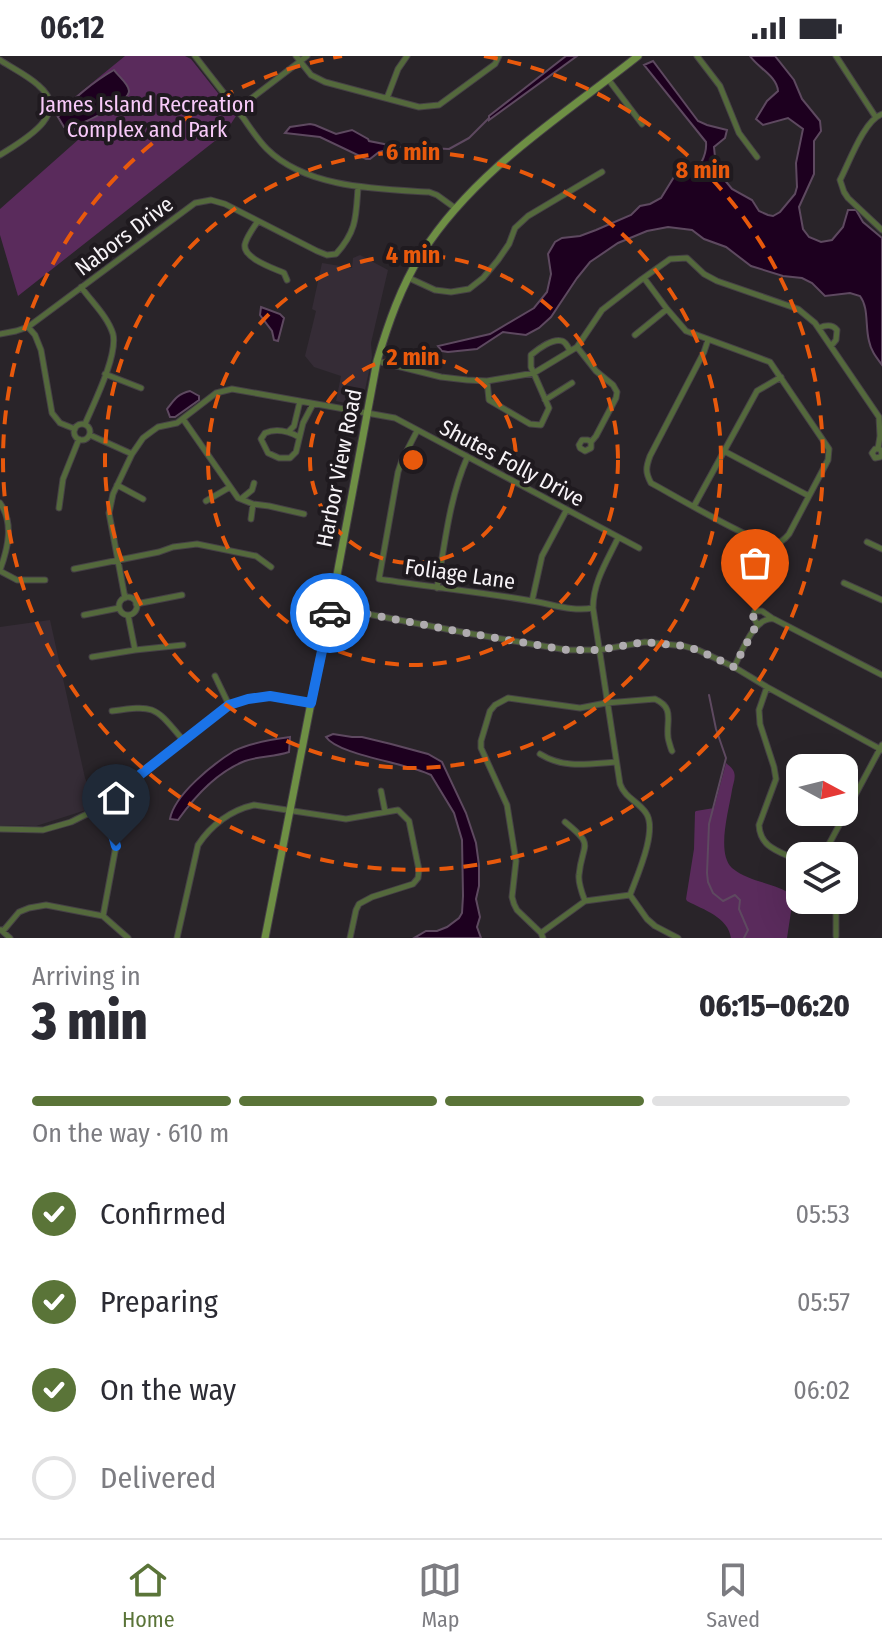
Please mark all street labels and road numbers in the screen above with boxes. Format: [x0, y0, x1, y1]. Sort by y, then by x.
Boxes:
street label: Nabors Drive [70, 190, 178, 282]
street label: Harbor View Road [310, 387, 368, 549]
street label: Shutes Folly Drive [435, 414, 589, 512]
street label: Foliage Lane [403, 553, 517, 595]

